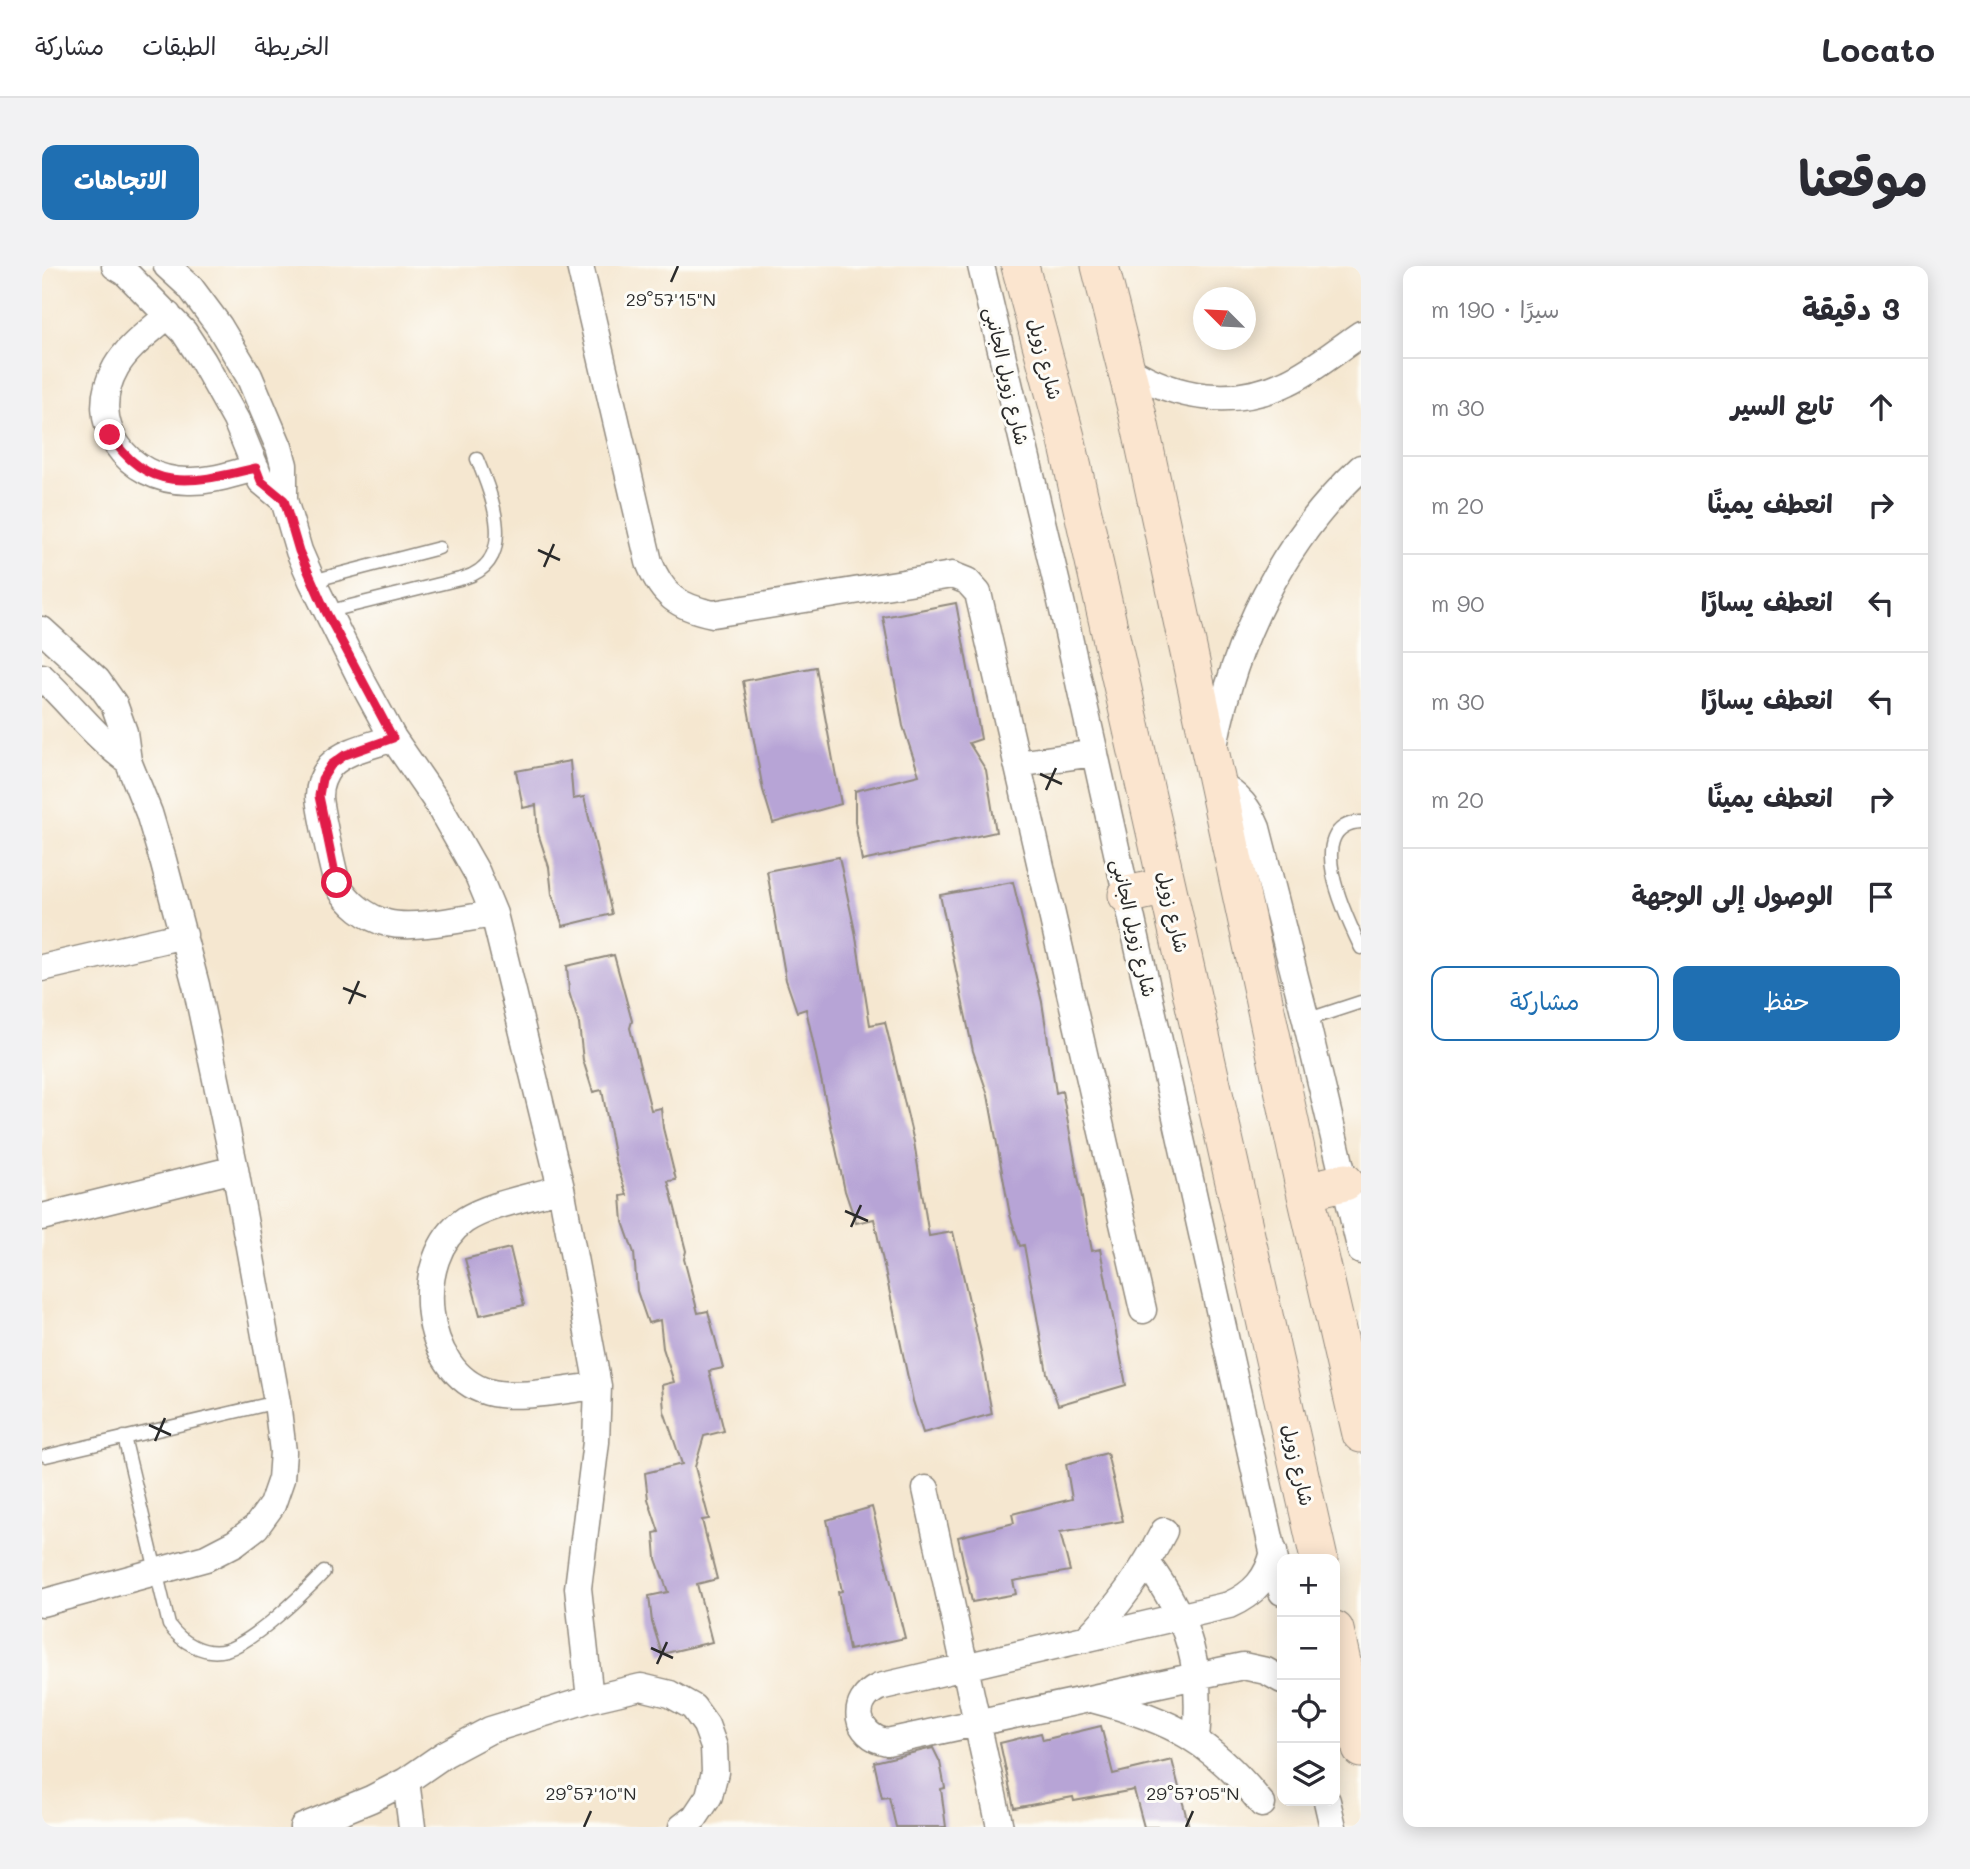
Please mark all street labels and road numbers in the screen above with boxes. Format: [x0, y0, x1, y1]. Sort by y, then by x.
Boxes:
street label: شارع زويل الجانبى [977, 304, 1036, 448]
street label: شارع زويل [1021, 315, 1068, 403]
street label: شارع زويل الجانبى [1104, 856, 1163, 1000]
street label: شارع زويل [1150, 869, 1195, 956]
street label: شارع زويل [1275, 1422, 1320, 1509]

